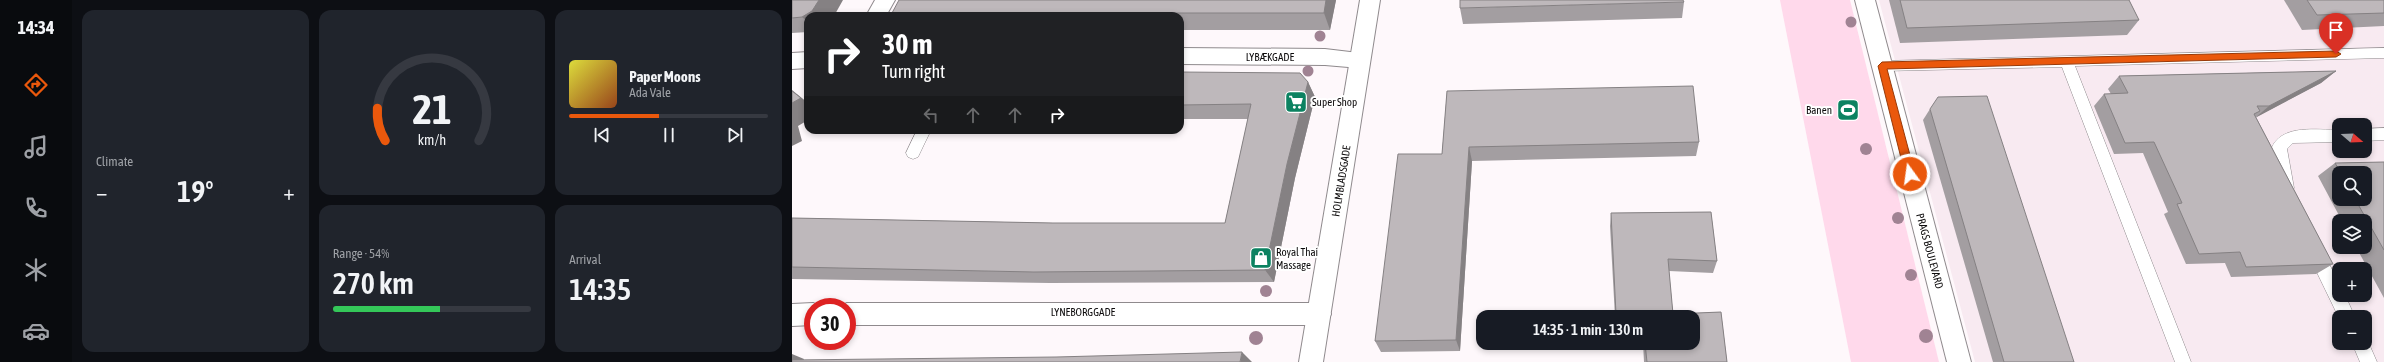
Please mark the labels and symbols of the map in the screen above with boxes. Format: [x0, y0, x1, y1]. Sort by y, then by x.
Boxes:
pin [2319, 13, 2353, 54]
street label: LYBÆKGADE [1246, 51, 1294, 63]
supermarket icon: Super Shop [1283, 89, 1309, 115]
place label: Super Shop [1312, 96, 1357, 108]
sports icon: Banen [1835, 97, 1861, 123]
place label: Banen [1806, 104, 1832, 116]
north arrow [2332, 118, 2372, 158]
street label: HOLMBLADSGADE [1329, 144, 1353, 218]
position arrow [1889, 153, 1931, 195]
street label: PRAGS BOULEVARD [1914, 212, 1946, 290]
shop icon: Royal Thai Massage [1248, 245, 1274, 271]
place label: Royal Thai Massage [1276, 246, 1318, 271]
speed limit sign: 30 [804, 298, 856, 350]
street label: LYNEBORGGADE [1051, 306, 1116, 318]

